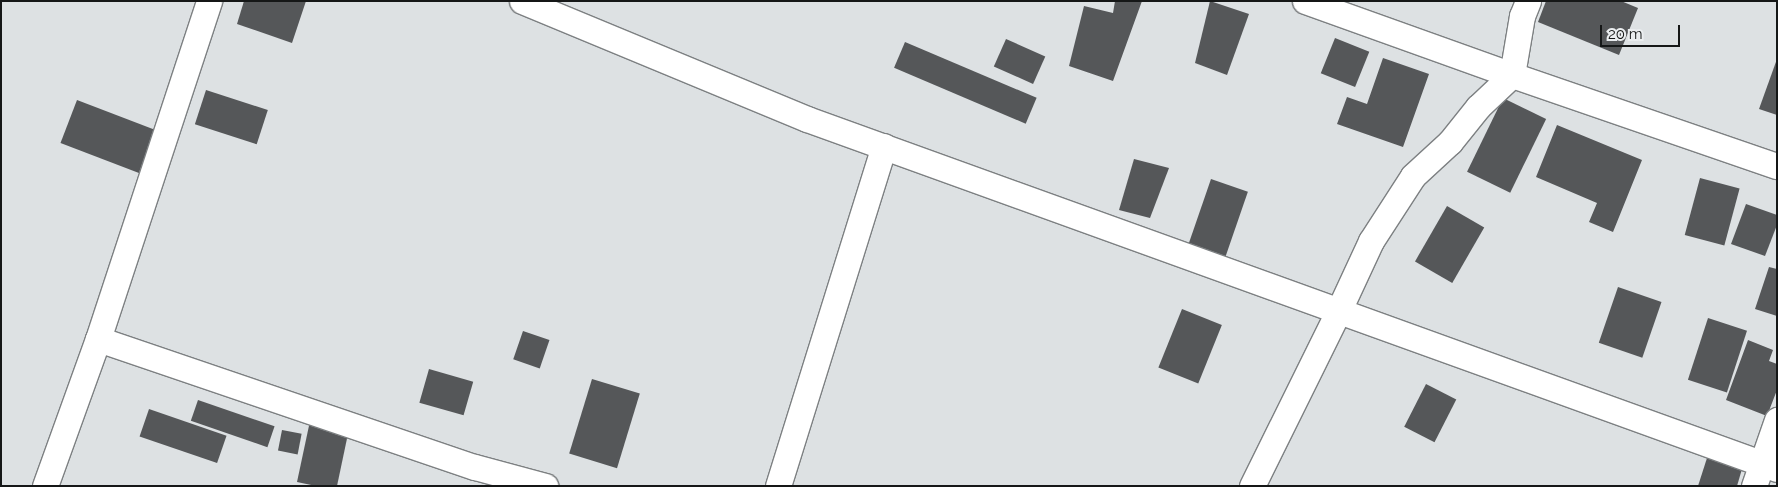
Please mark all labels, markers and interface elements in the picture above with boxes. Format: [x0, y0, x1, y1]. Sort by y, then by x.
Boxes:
scale bar [1603, 15, 1683, 47]
text: 20 m [1608, 25, 1643, 43]

